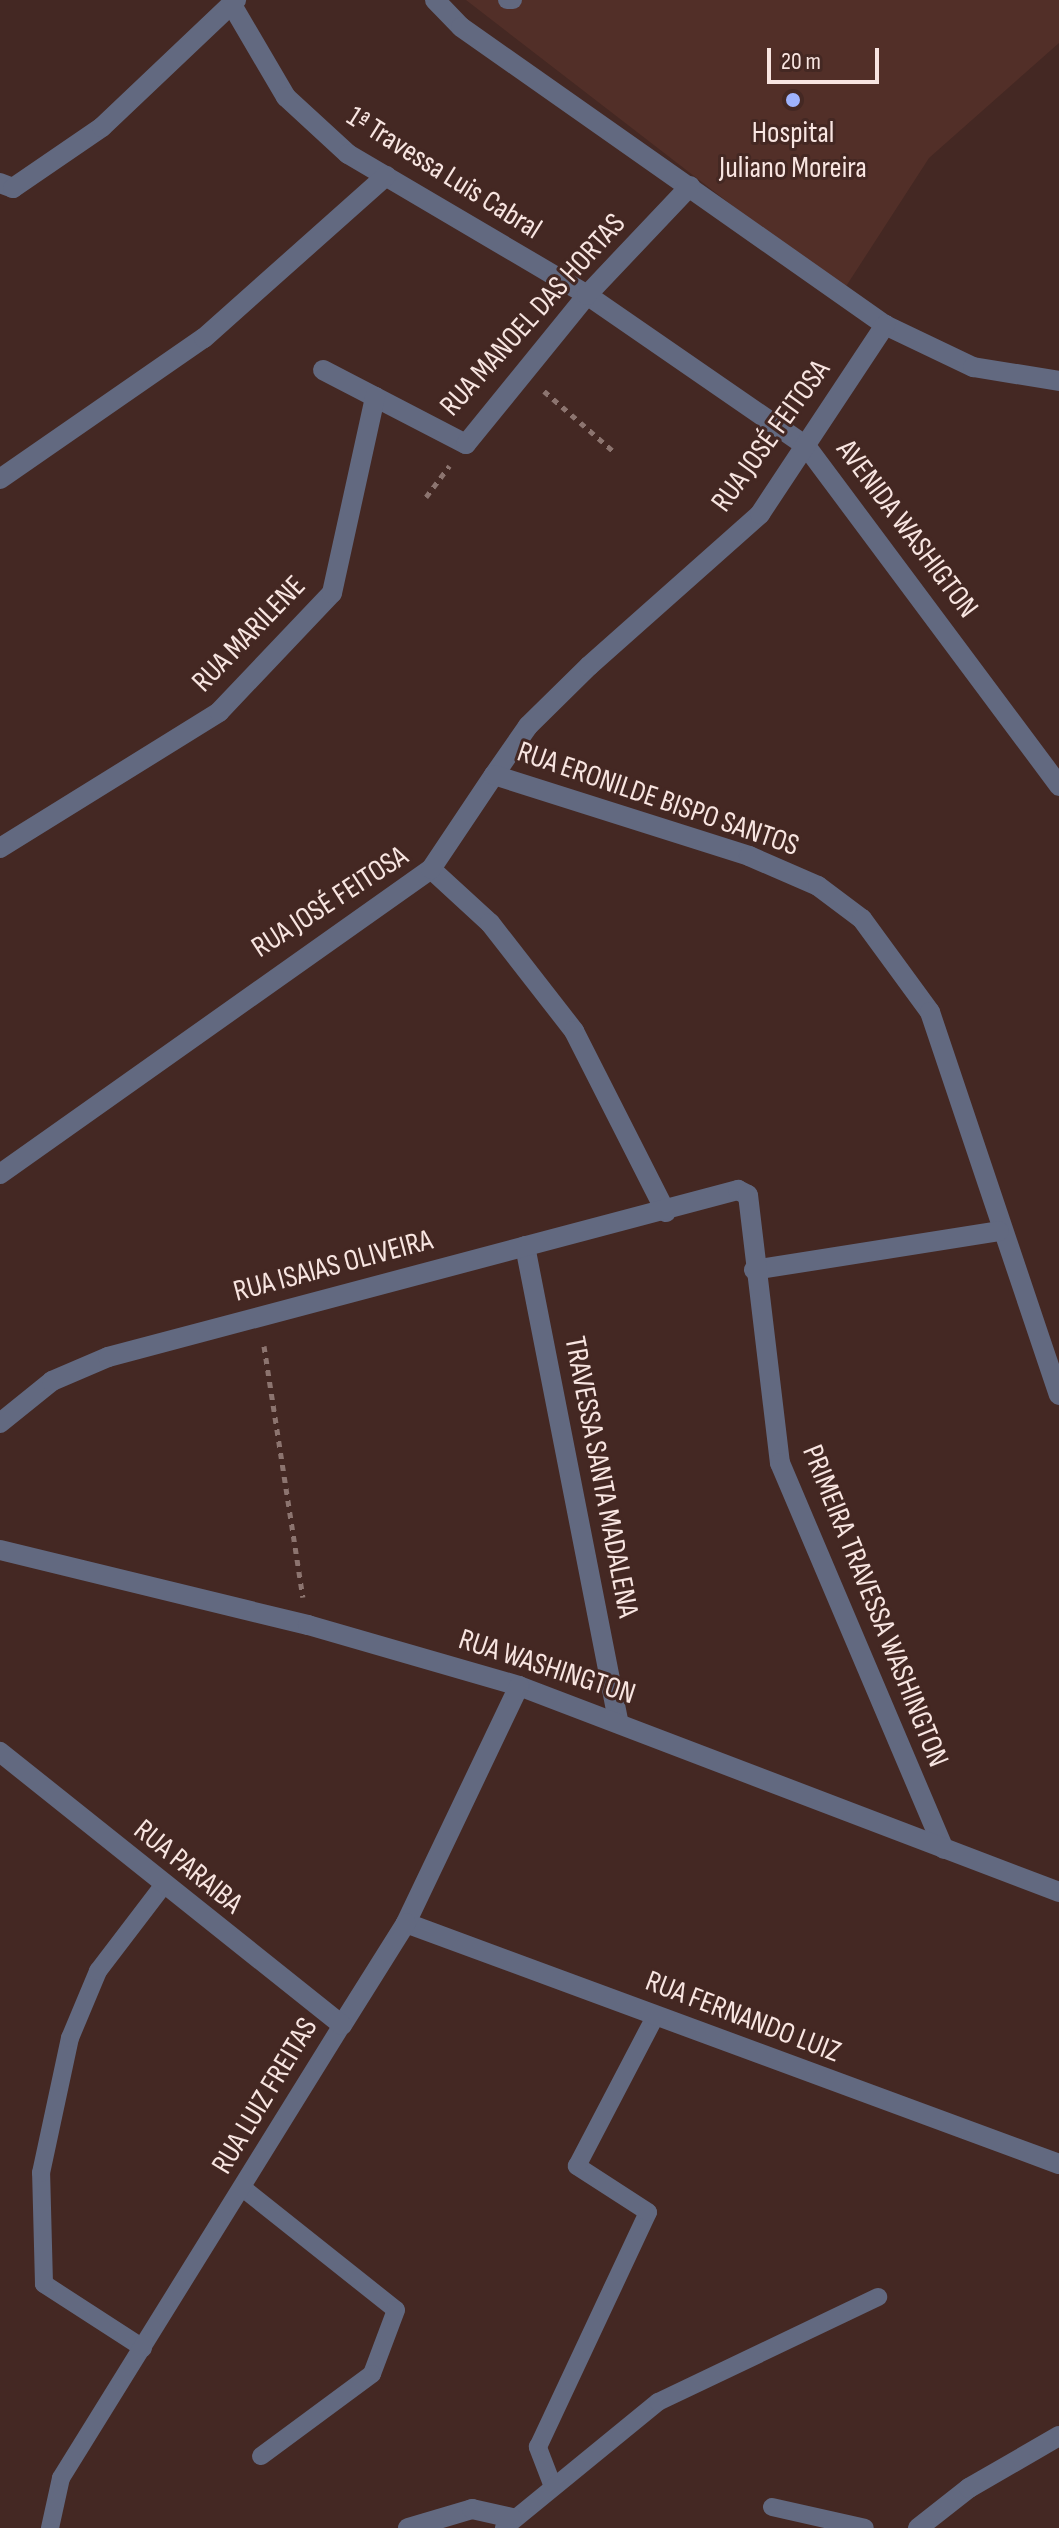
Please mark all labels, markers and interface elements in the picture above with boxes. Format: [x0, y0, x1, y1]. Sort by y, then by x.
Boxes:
scale bar [771, 32, 883, 82]
text: 20 m [781, 47, 821, 76]
marker: Hospital Juliano Moreira [782, 89, 804, 111]
street label: 1ª Travessa Luis Cabral [340, 99, 548, 247]
place label: Hospital Juliano Moreira [719, 115, 867, 186]
street label: RUA MANOEL DAS HORTAS [433, 206, 633, 424]
street label: RUA JOSÉ FEITOSA [704, 353, 838, 519]
street label: AVENIDA WASHIGTON [828, 433, 986, 625]
street label: RUA MARILENE [185, 568, 313, 700]
street label: RUA ERONILDE BISPO SANTOS [512, 734, 804, 864]
street label: RUA JOSÉ FEITOSA [245, 838, 415, 966]
street label: RUA ISAIAS OLIVEIRA [230, 1222, 436, 1310]
street label: TRAVESSA SANTA MADALENA [556, 1333, 646, 1621]
street label: PRIMEIRA TRAVESSA WASHINGTON [794, 1440, 956, 1772]
street label: RUA WASHINGTON [454, 1622, 640, 1712]
street label: RUA PARAIBA [126, 1812, 250, 1922]
street label: RUA FERNANDO LUIZ [641, 1963, 845, 2071]
street label: RUA LUIZ FREITAS [204, 2012, 326, 2180]

